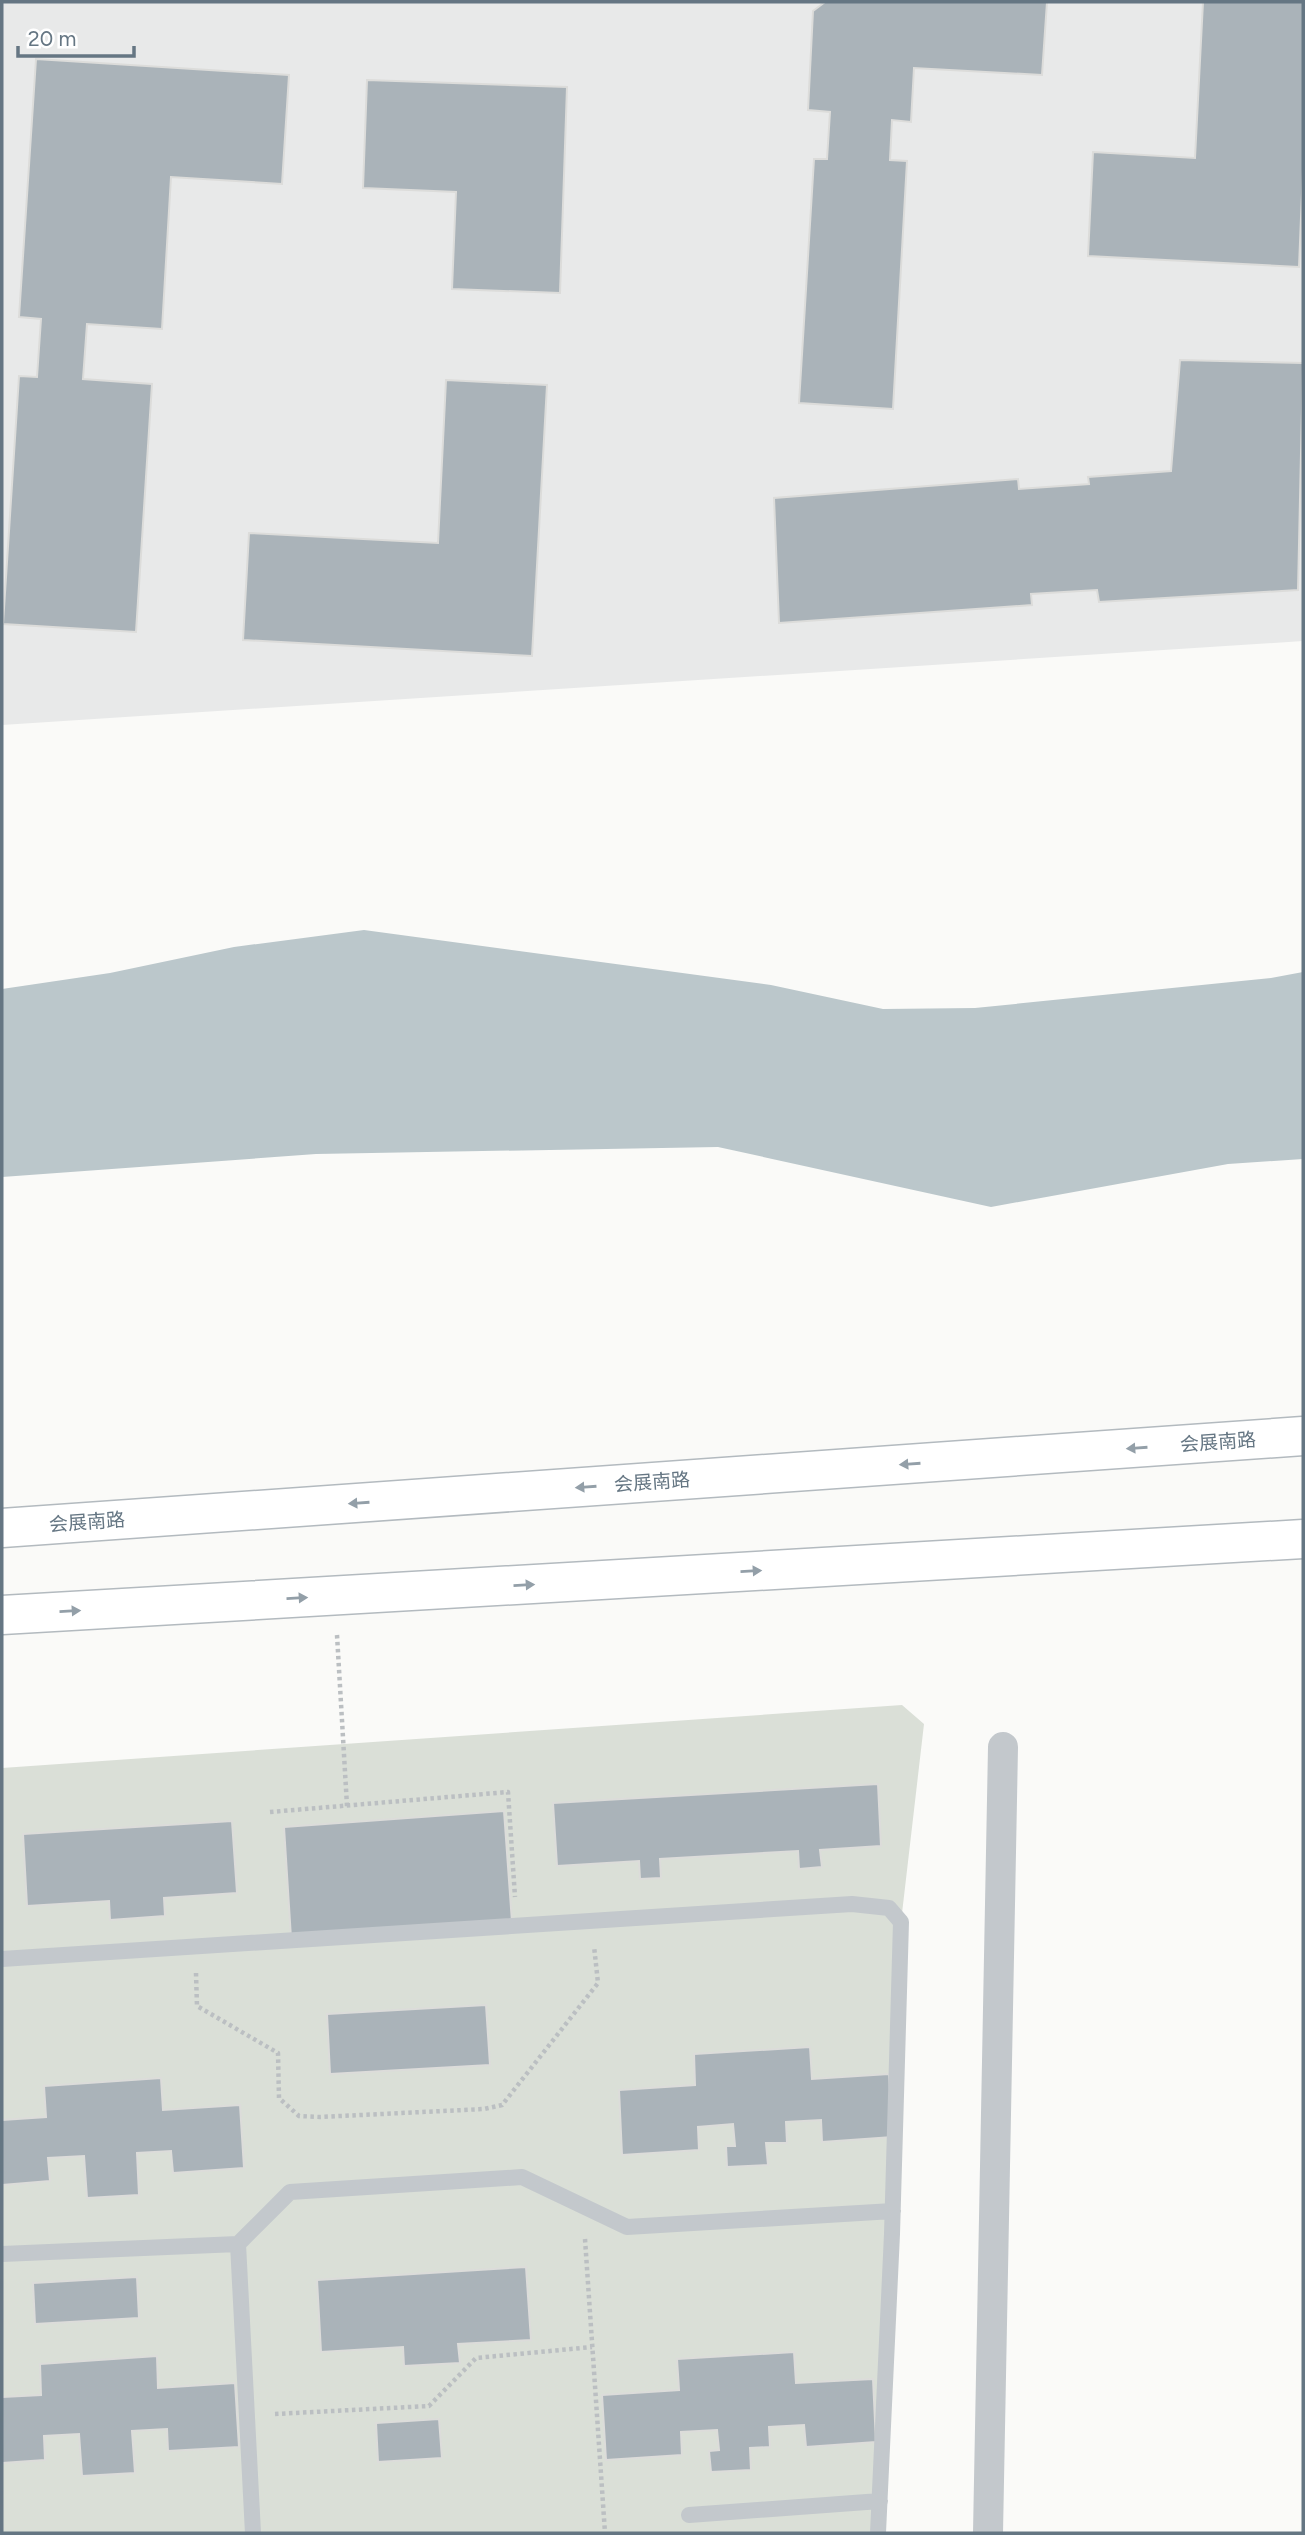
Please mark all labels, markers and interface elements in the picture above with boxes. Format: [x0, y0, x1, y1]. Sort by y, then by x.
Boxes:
scale bar [18, 14, 133, 58]
text: 20 m [28, 26, 76, 51]
street label: 会展南路 [1179, 1428, 1257, 1456]
one-way arrow [1126, 1443, 1148, 1454]
one-way arrow [899, 1459, 921, 1470]
street label: 会展南路 [613, 1468, 691, 1496]
one-way arrow [575, 1482, 597, 1493]
one-way arrow [348, 1498, 370, 1509]
street label: 会展南路 [48, 1508, 126, 1536]
one-way arrow [740, 1566, 762, 1577]
one-way arrow [513, 1579, 535, 1590]
one-way arrow [286, 1592, 308, 1603]
one-way arrow [59, 1605, 81, 1616]

